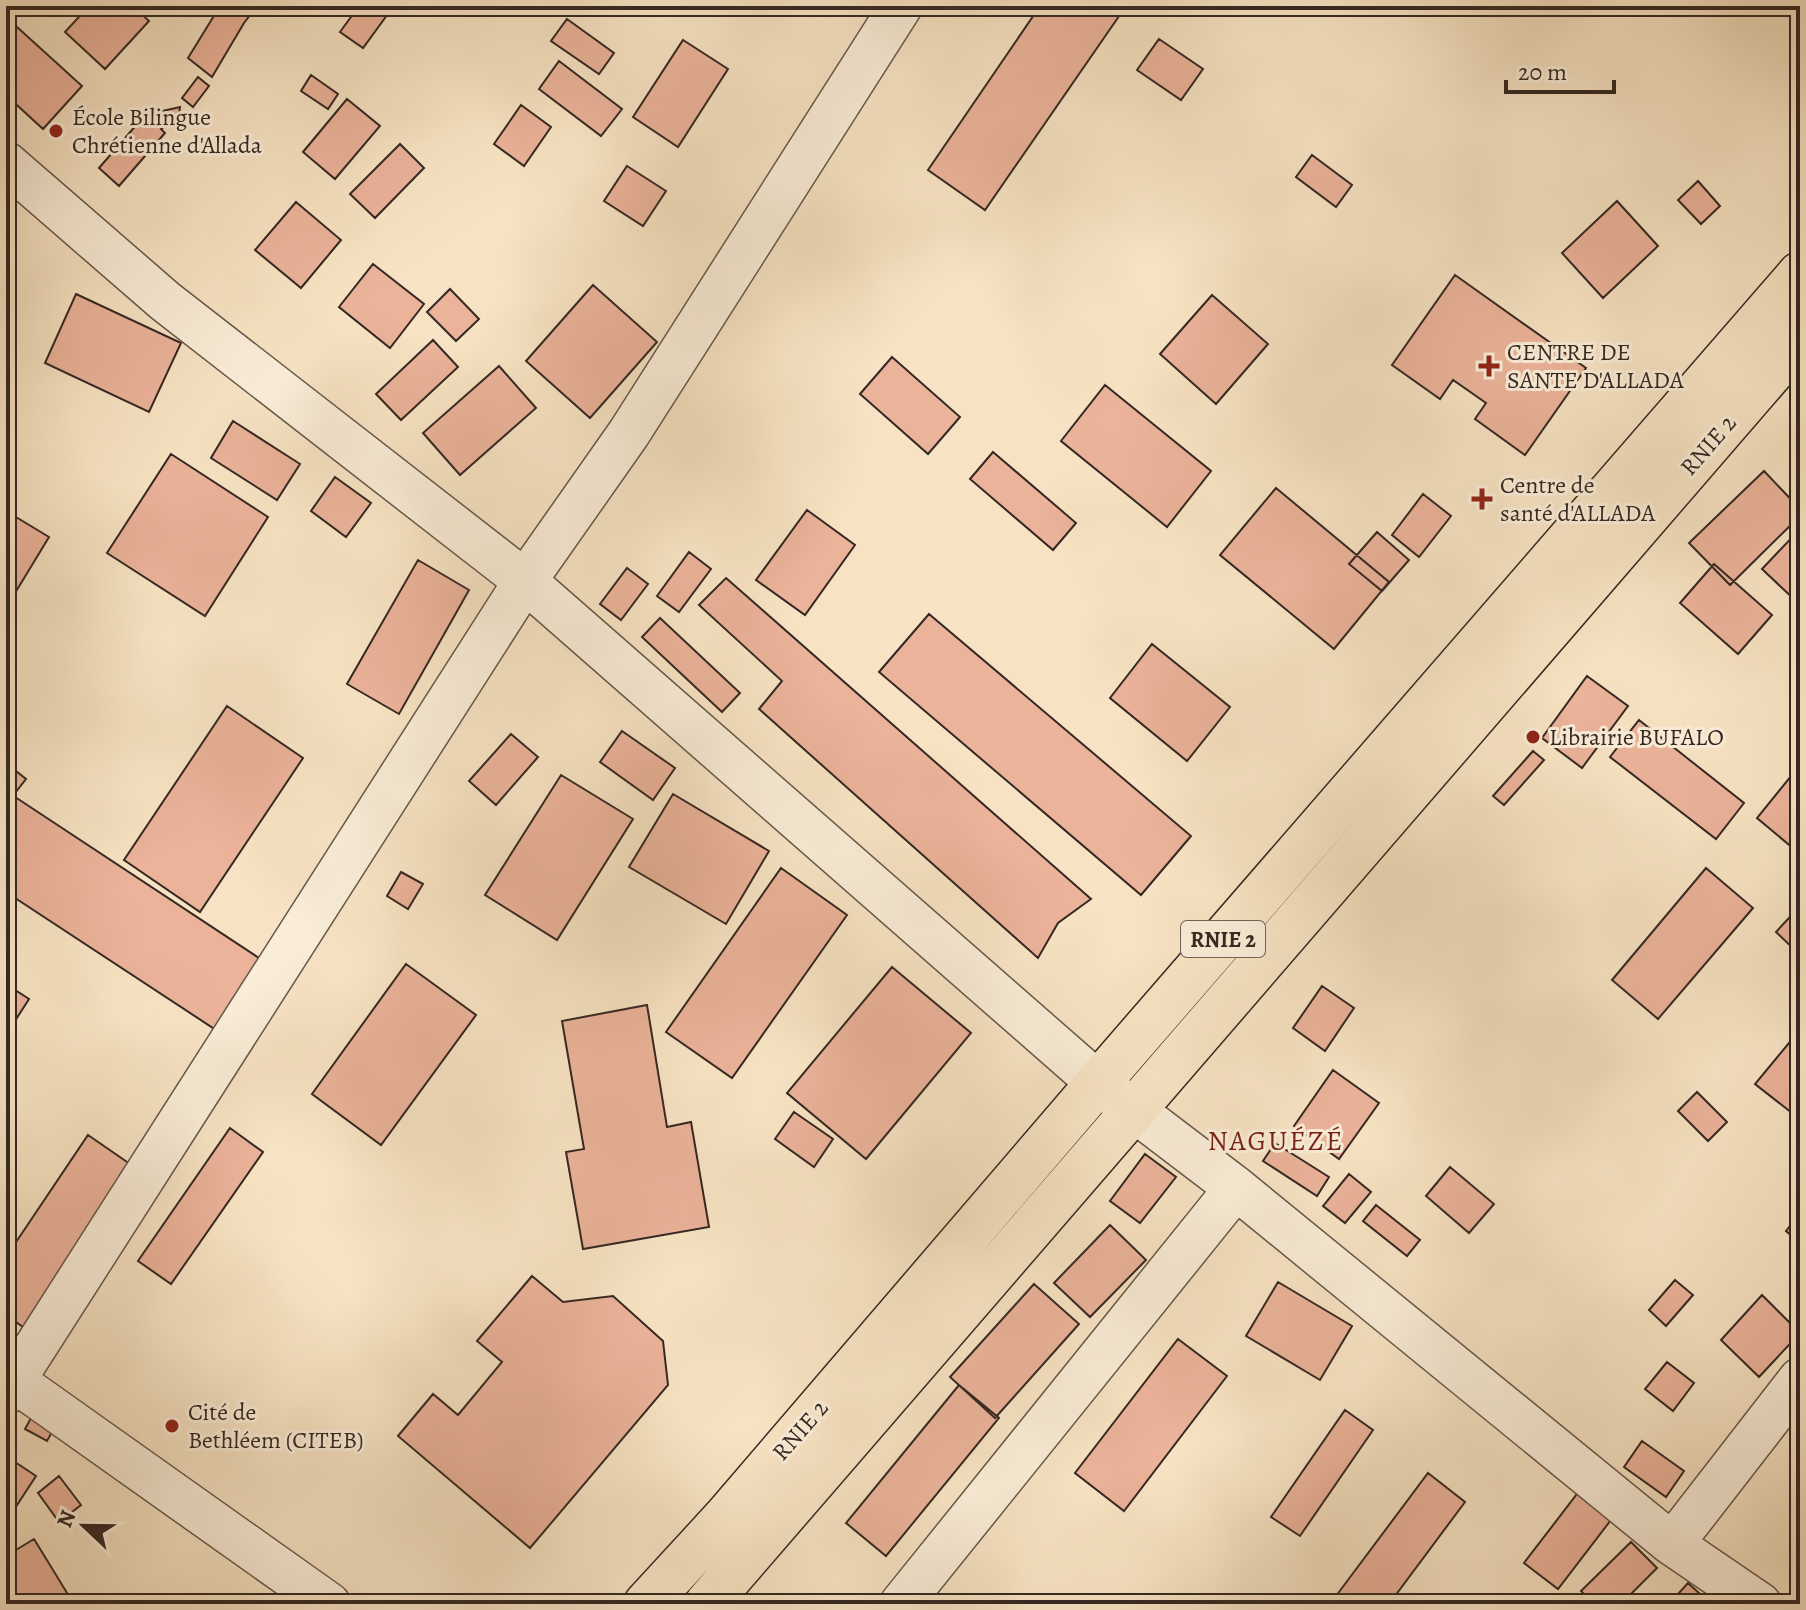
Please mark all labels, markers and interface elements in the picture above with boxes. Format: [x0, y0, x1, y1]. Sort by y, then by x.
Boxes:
scale bar [1506, 44, 1614, 94]
text: 20 m [1518, 56, 1567, 88]
place label: École Bilingue Chrétienne d'Allada [72, 101, 263, 161]
marker: École Bilingue Chrétienne d'Allada [47, 122, 65, 140]
place label: CENTRE DE SANTE D'ALLADA [1507, 336, 1685, 396]
marker: CENTRE DE SANTE D'ALLADA [1478, 355, 1500, 377]
street label: RNIE 2 [1673, 408, 1743, 482]
place label: Centre de santé d'ALLADA [1500, 469, 1656, 529]
marker: Centre de santé d'ALLADA [1471, 488, 1493, 510]
place label: Librairie BUFALO [1549, 721, 1724, 753]
marker: Librairie BUFALO [1524, 728, 1542, 746]
road number: RNIE 2 [1181, 921, 1265, 957]
district label: NAGUÉZÉ [1208, 1122, 1344, 1160]
street label: RNIE 2 [765, 1393, 835, 1467]
place label: Cité de Bethléem (CITEB) [188, 1396, 364, 1456]
marker: Cité de Bethléem (CITEB) [163, 1417, 181, 1435]
north arrow [44, 1486, 124, 1566]
text: N [49, 1506, 83, 1532]

